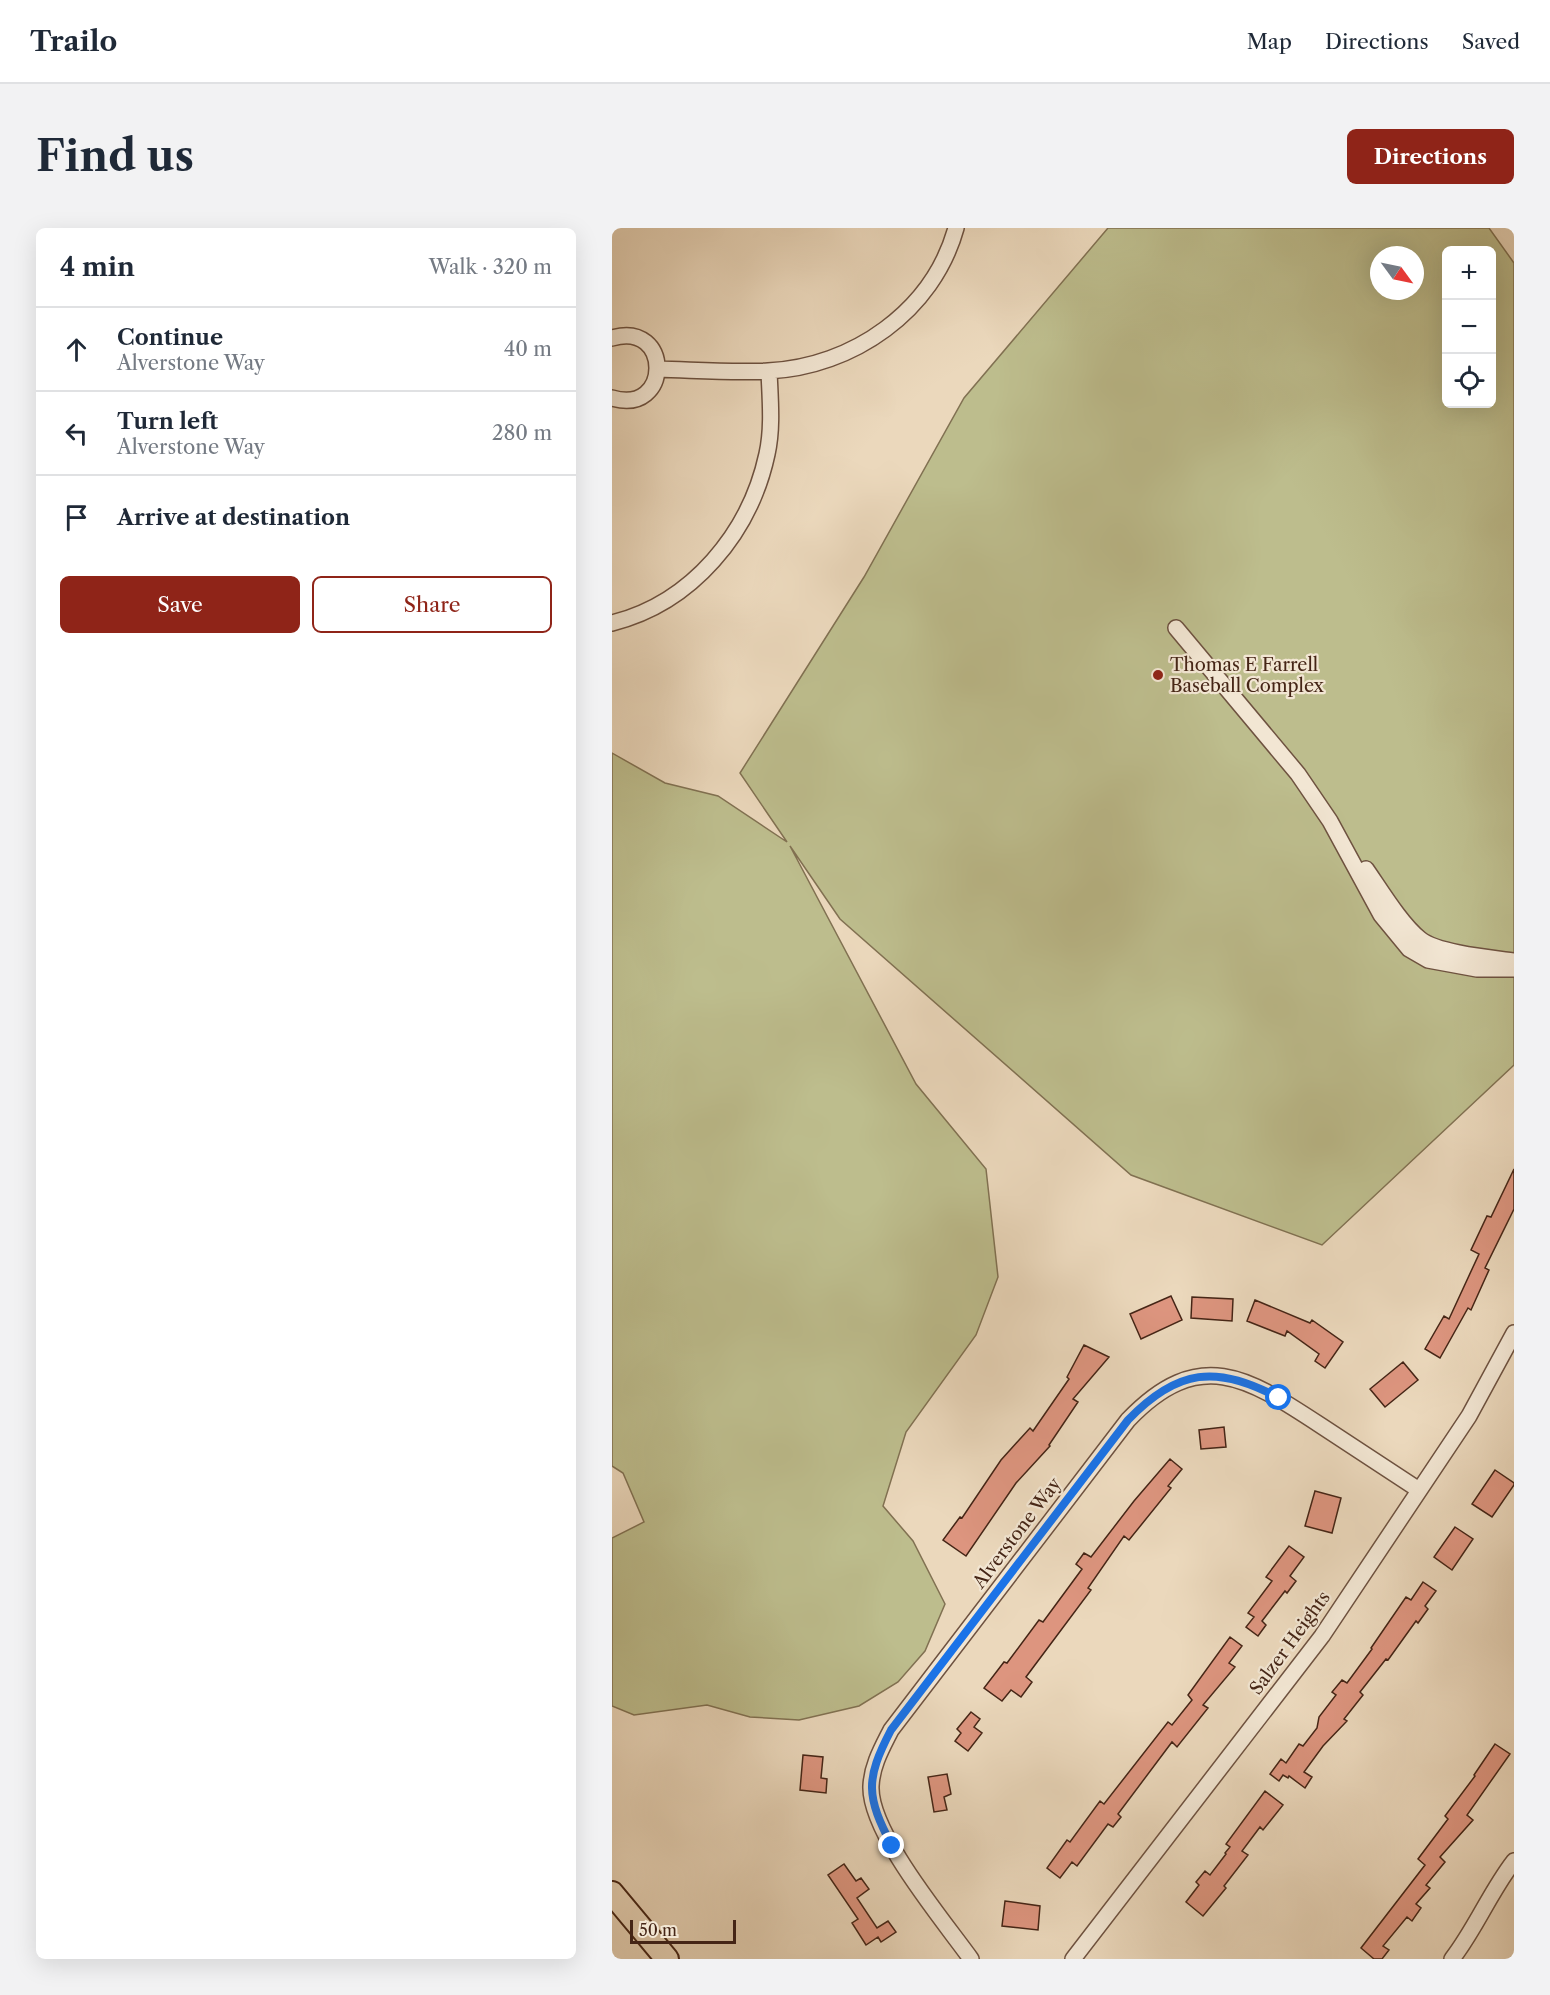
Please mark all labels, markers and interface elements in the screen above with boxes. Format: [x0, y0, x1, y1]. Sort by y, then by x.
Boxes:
text: Trailo [30, 24, 117, 58]
text: Map [1247, 29, 1292, 54]
text: Directions [1325, 29, 1429, 54]
text: Saved [1462, 29, 1520, 54]
button: Directions [1347, 129, 1514, 184]
text: Find us [36, 130, 194, 182]
north arrow [1370, 246, 1424, 300]
map controls [1442, 246, 1496, 408]
button: + [1442, 246, 1496, 300]
text: 4 min [60, 251, 135, 283]
text: Walk · 320 m [429, 255, 552, 279]
button: − [1442, 300, 1496, 354]
text: Continue [117, 324, 223, 351]
icon: ahead [60, 333, 93, 366]
text: 40 m [504, 337, 552, 361]
text: Alverstone Way [117, 351, 265, 375]
button: locate [1442, 354, 1496, 408]
text: Turn left [117, 408, 218, 435]
icon: left [60, 417, 93, 450]
text: 280 m [492, 421, 552, 445]
text: Alverstone Way [117, 435, 265, 459]
icon: arrive [60, 501, 93, 534]
text: Arrive at destination [117, 504, 350, 531]
button: Save [60, 576, 300, 633]
button: Share [312, 576, 552, 633]
place label: Thomas E Farrell Baseball Complex [1170, 654, 1324, 697]
marker: Thomas E Farrell Baseball Complex [1151, 668, 1165, 682]
route start [1265, 1384, 1291, 1410]
street label: Alverstone Way [968, 1472, 1066, 1594]
street label: Salzer Heights [1245, 1587, 1335, 1699]
route end [878, 1832, 904, 1858]
scale bar [630, 1917, 736, 1944]
text: 50 m [639, 1920, 677, 1940]

